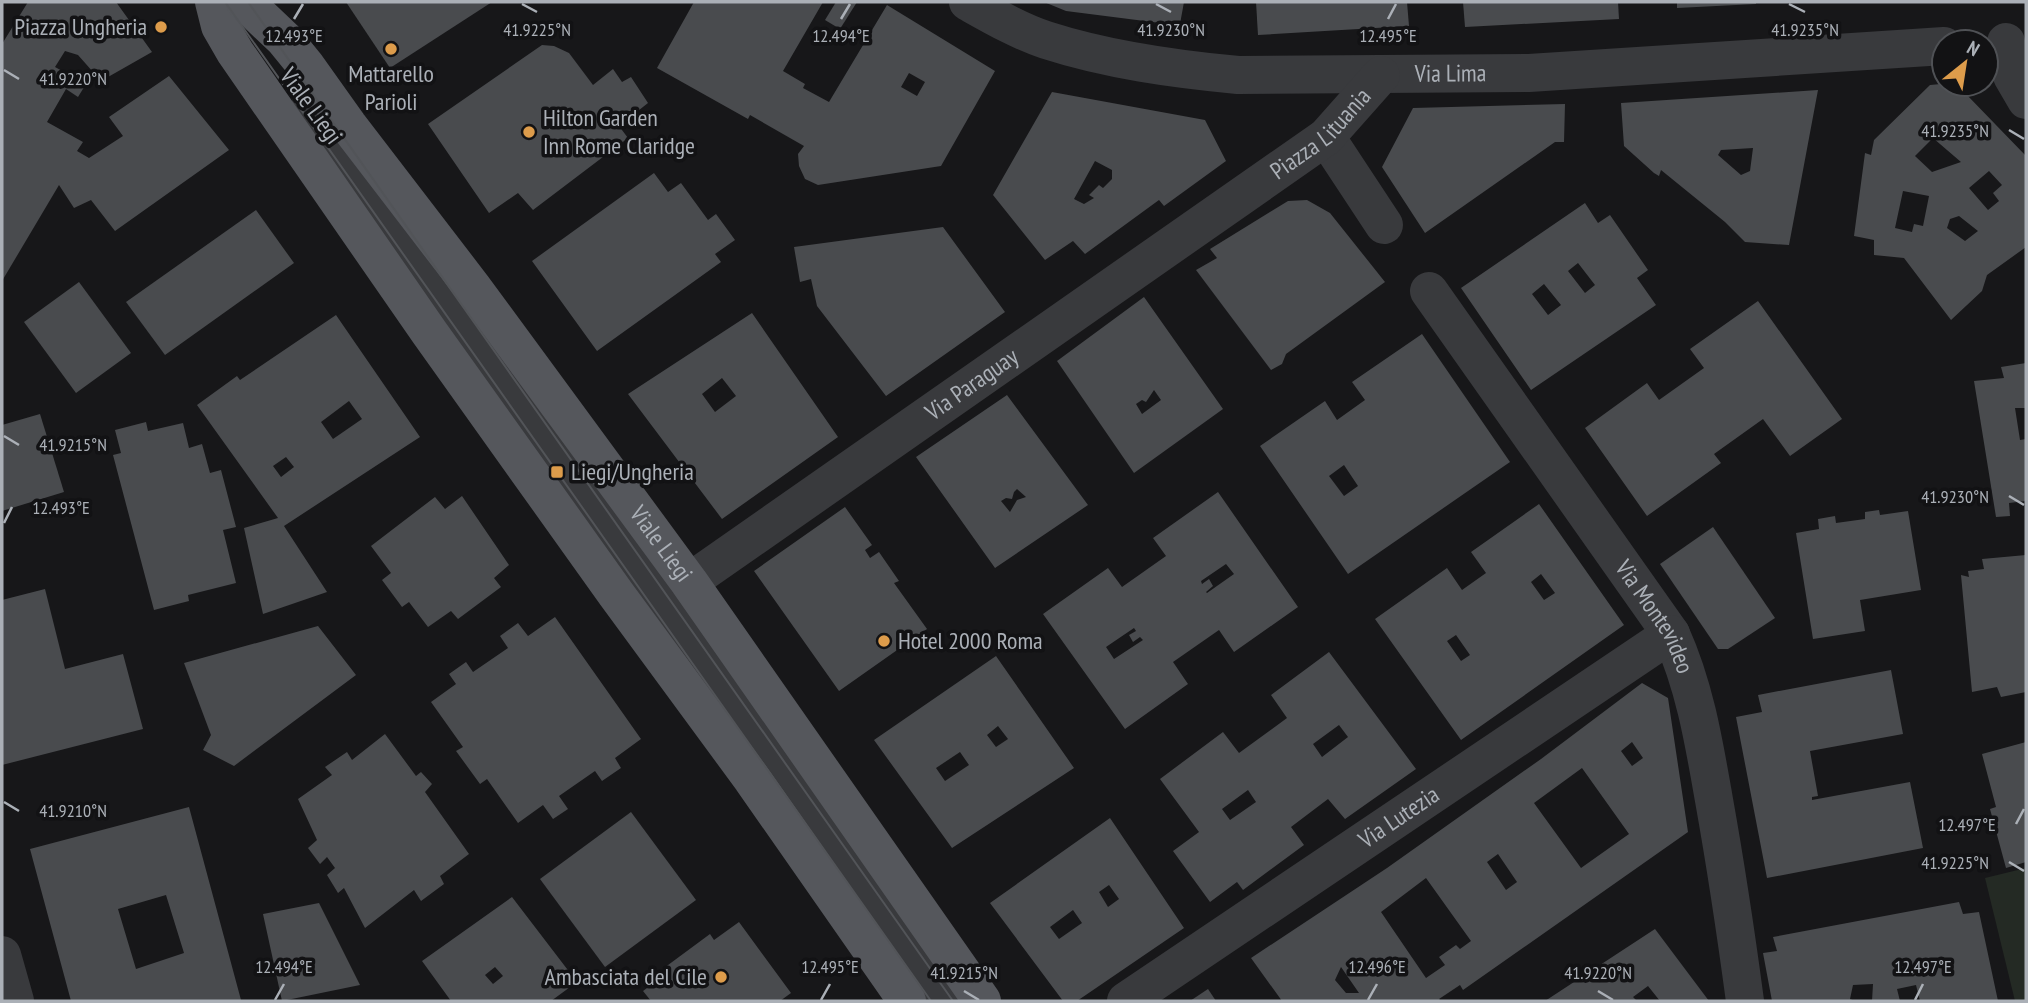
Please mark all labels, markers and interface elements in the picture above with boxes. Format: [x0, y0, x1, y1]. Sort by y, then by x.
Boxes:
place label: Piazza Ungheria [14, 11, 147, 42]
text: 41.9225°N [503, 18, 571, 41]
text: 41.9230°N [1137, 18, 1205, 41]
text: 41.9235°N [1771, 18, 1839, 41]
marker: Piazza Ungheria [153, 19, 169, 35]
text: 12.493°E [265, 24, 323, 47]
text: 12.494°E [812, 24, 870, 47]
text: 12.495°E [1359, 24, 1417, 47]
north arrow [1930, 28, 2000, 98]
text: N [1963, 35, 1984, 61]
marker: Mattarello Parioli [383, 41, 399, 57]
street label: Via Lima [1414, 57, 1486, 89]
place label: Mattarello Parioli [348, 58, 434, 117]
street label: Viale Liegi [273, 61, 350, 150]
text: 41.9220°N [39, 67, 107, 90]
street label: Piazza Lituania [1264, 81, 1377, 186]
place label: Hilton Garden Inn Rome Claridge [543, 102, 695, 161]
text: 41.9235°N [1921, 119, 1989, 142]
marker: Hilton Garden Inn Rome Claridge [521, 124, 537, 140]
street label: Via Paraguay [918, 341, 1024, 428]
text: 41.9215°N [39, 433, 107, 456]
place label: Liegi/Ungheria [571, 456, 694, 487]
marker: Liegi/Ungheria [549, 464, 565, 480]
text: 41.9230°N [1921, 485, 1989, 508]
text: 12.493°E [32, 496, 90, 519]
street label: Viale Liegi [623, 499, 700, 588]
street label: Via Montevideo [1608, 553, 1701, 677]
place label: Hotel 2000 Roma [898, 625, 1043, 656]
marker: Hotel 2000 Roma [876, 633, 892, 649]
street label: Via Lutezia [1352, 779, 1445, 856]
text: 41.9210°N [39, 799, 107, 822]
text: 12.497°E [1938, 813, 1996, 836]
text: 41.9225°N [1921, 851, 1989, 874]
text: 12.494°E [255, 955, 313, 978]
text: 12.495°E [801, 955, 859, 978]
text: 12.496°E [1348, 955, 1406, 978]
text: 12.497°E [1894, 955, 1952, 978]
place label: Ambasciata del Cile [545, 961, 707, 992]
text: 41.9215°N [930, 961, 998, 984]
text: 41.9220°N [1564, 961, 1632, 984]
marker: Ambasciata del Cile [713, 969, 729, 985]

